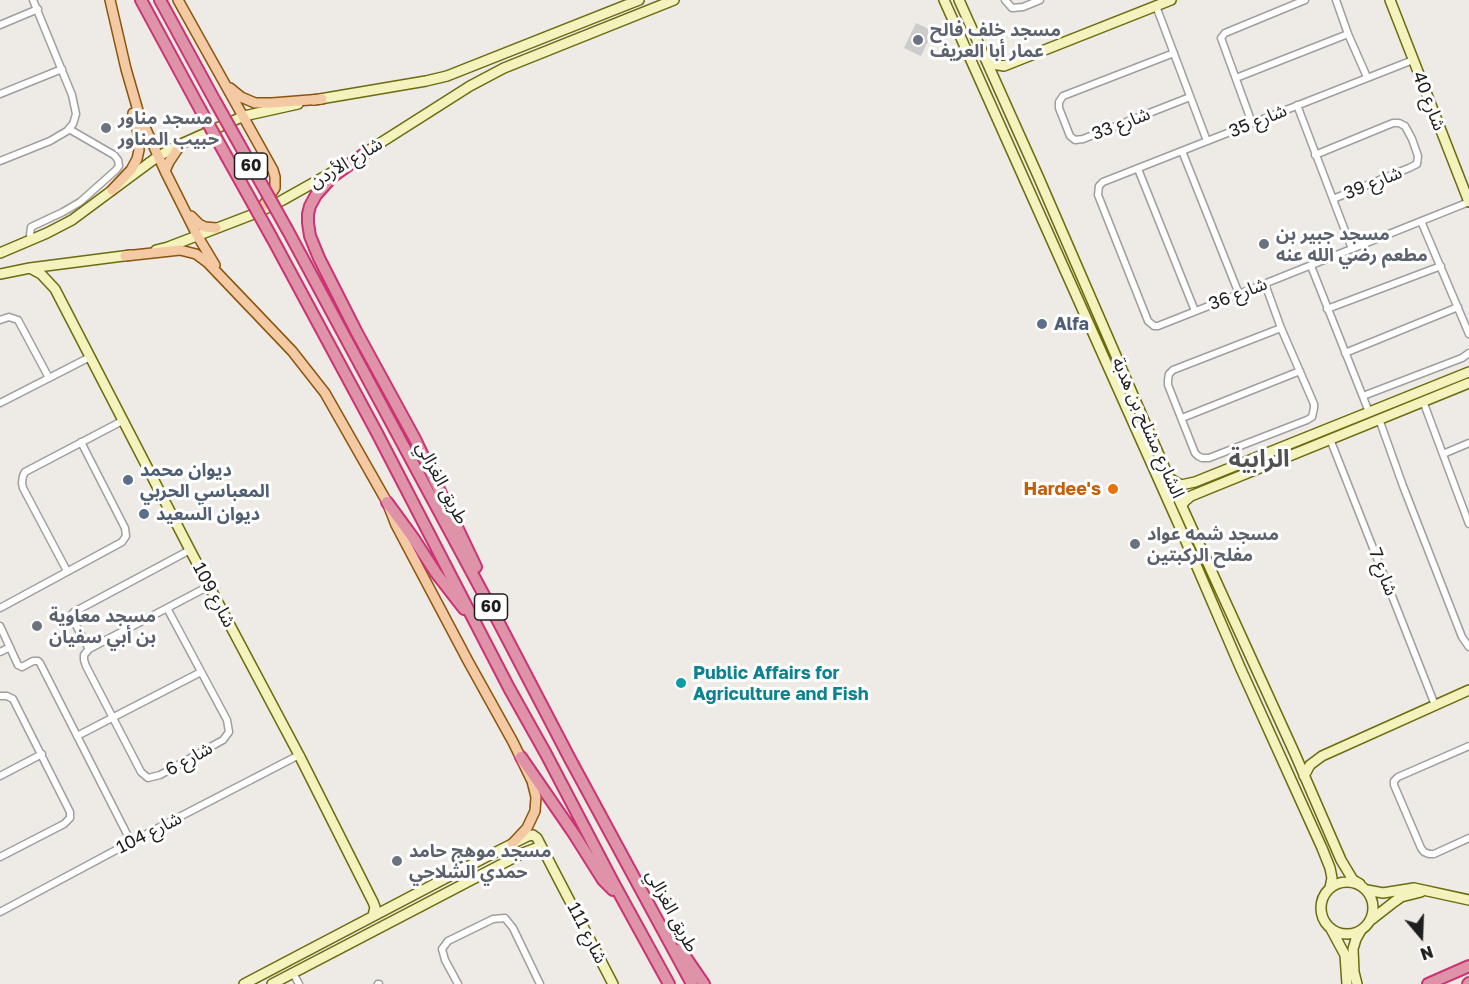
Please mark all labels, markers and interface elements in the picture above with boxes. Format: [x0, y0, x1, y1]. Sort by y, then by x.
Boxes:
place label: مسجد خلف فالح عمار أبا العريف [930, 19, 1061, 62]
marker: مسجد خلف فالح عمار أبا العريف [911, 33, 925, 47]
street label: شارع 40 [1408, 68, 1450, 134]
street label: شارع 35 [1226, 100, 1290, 142]
street label: شارع 33 [1089, 103, 1153, 145]
place label: مسجد مناور حبيب المناور [118, 107, 219, 150]
marker: مسجد مناور حبيب المناور [99, 121, 113, 135]
street label: شارع الأردن [306, 133, 386, 193]
road number: 60 [234, 153, 268, 179]
street label: شارع 39 [1341, 162, 1405, 204]
place label: مسجد جبير بن مطعم رضي الله عنه [1276, 223, 1428, 266]
marker: مسجد جبير بن مطعم رضي الله عنه [1257, 237, 1271, 251]
street label: شارع 36 [1206, 273, 1270, 315]
place label: Alfa [1054, 313, 1089, 335]
marker: Alfa [1035, 317, 1049, 331]
street label: الشارع مشلح بن هدبة [1107, 354, 1189, 502]
street label: طريق الغزالي [411, 438, 473, 528]
district label: الرابية [1228, 445, 1290, 473]
place label: ديوان محمد المعباسي الحربي [140, 459, 270, 502]
marker: ديوان محمد المعباسي الحربي [121, 473, 135, 487]
place label: Hardee's [1024, 478, 1101, 500]
marker: Hardee's [1106, 482, 1120, 496]
place label: ديوان السعيد [156, 503, 260, 525]
marker: ديوان السعيد [137, 507, 151, 521]
place label: مسجد شمه عواد مفلح الركبتين [1147, 523, 1279, 566]
marker: مسجد شمه عواد مفلح الركبتين [1128, 537, 1142, 551]
street label: شارع 7 [1364, 545, 1402, 599]
street label: شارع 109 [188, 559, 240, 631]
road number: 60 [474, 594, 508, 620]
place label: مسجد معاوية بن أبي سفيان [49, 605, 156, 648]
marker: مسجد معاوية بن أبي سفيان [30, 619, 44, 633]
place label: Public Affairs for Agriculture and Fish [693, 662, 869, 704]
marker: Public Affairs for Agriculture and Fish [674, 676, 688, 690]
street label: شارع 6 [162, 737, 216, 781]
street label: شارع 104 [113, 807, 185, 859]
place label: مسجد موهج حامد حمدي الشلاحي [409, 840, 551, 882]
marker: مسجد موهج حامد حمدي الشلاحي [390, 854, 404, 868]
street label: طريق الغزالي [641, 866, 703, 956]
street label: شارع 111 [562, 899, 612, 967]
north arrow [1391, 906, 1451, 966]
text: N [1418, 942, 1436, 964]

